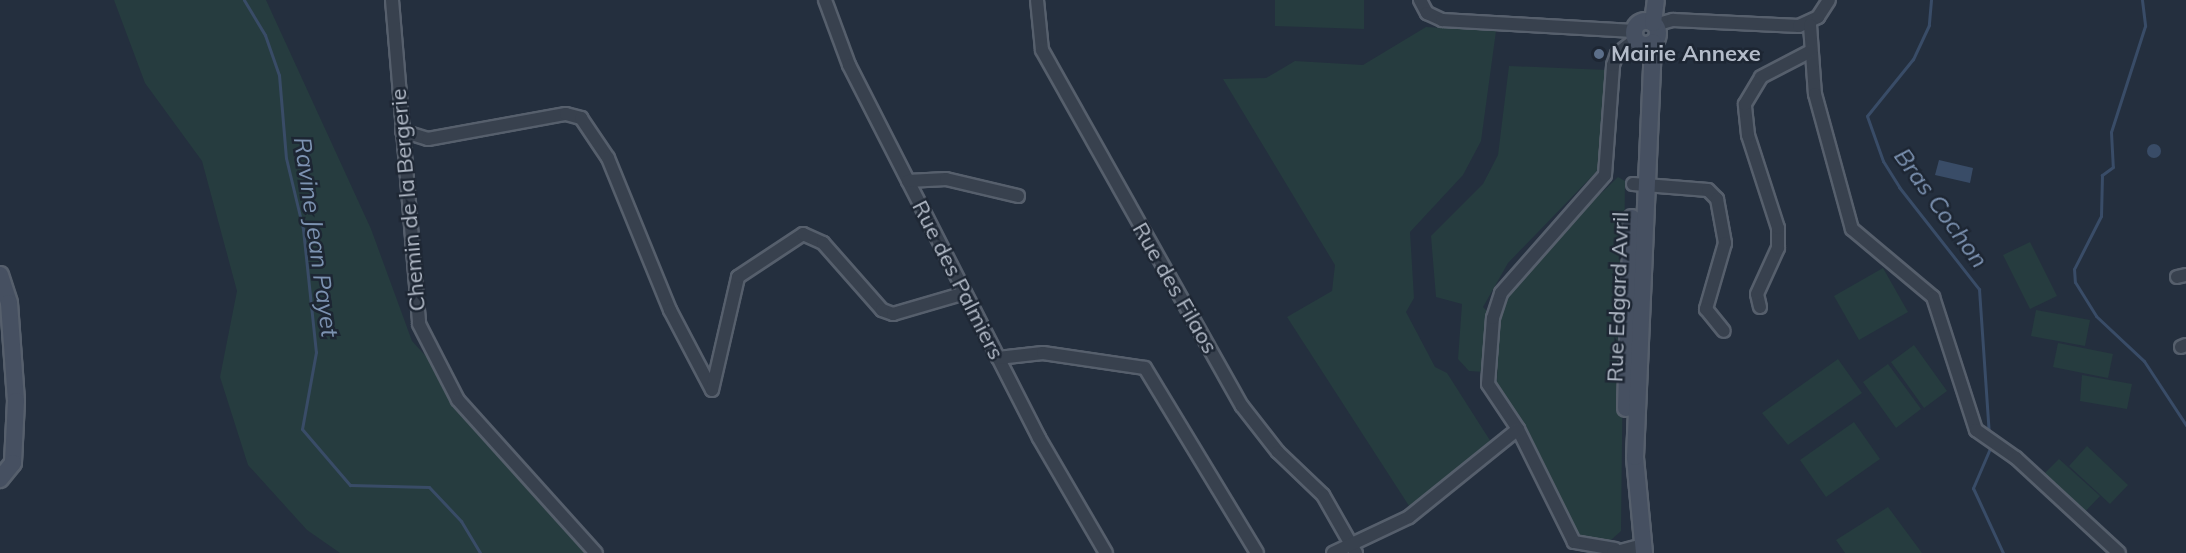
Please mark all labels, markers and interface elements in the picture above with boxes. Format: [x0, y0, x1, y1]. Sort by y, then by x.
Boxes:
place label: Mairie Annexe [1611, 41, 1761, 67]
marker: Mairie Annexe [1592, 47, 1606, 61]
street label: Chemin de la Bergerie [385, 88, 431, 312]
water label: Ravine Jean Payet [288, 135, 344, 339]
water label: Bras Cochon [1888, 143, 1994, 273]
street label: Rue des Palmiers [907, 196, 1009, 364]
street label: Rue Edgard Avril [1602, 211, 1634, 383]
street label: Rue des Filaos [1127, 218, 1223, 358]

